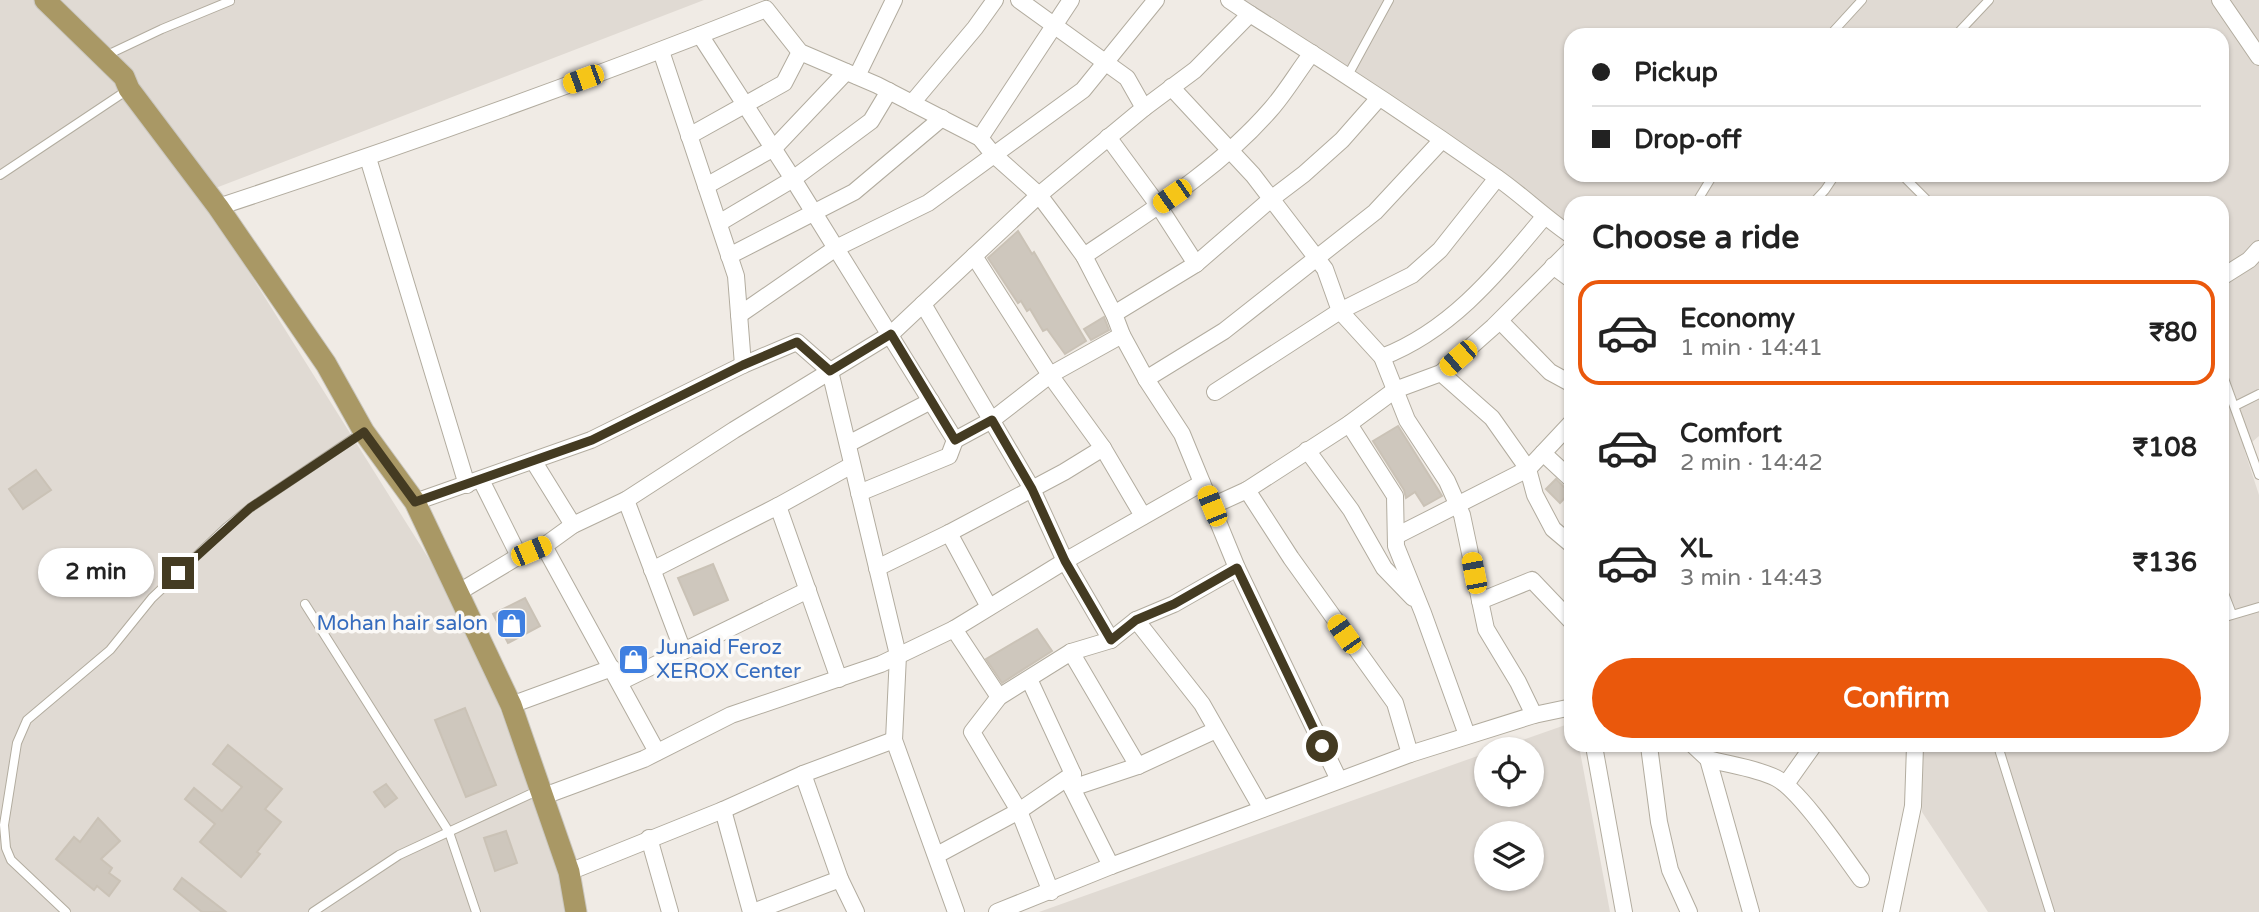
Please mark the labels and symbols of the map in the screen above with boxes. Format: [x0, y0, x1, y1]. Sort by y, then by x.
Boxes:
car [560, 62, 607, 96]
car [1149, 175, 1196, 217]
car [1436, 336, 1481, 380]
car [1195, 483, 1230, 529]
car [508, 533, 555, 569]
callout: 2 min [38, 548, 154, 598]
car [1460, 550, 1489, 596]
route end [162, 557, 194, 589]
shop icon: Mohan hair salon [494, 606, 528, 640]
place label: Mohan hair salon [316, 611, 488, 636]
car [1324, 611, 1365, 657]
place label: Junaid Feroz XEROX Center [656, 635, 801, 684]
shop icon: Junaid Feroz XEROX Center [616, 642, 650, 676]
route start [1306, 730, 1338, 762]

